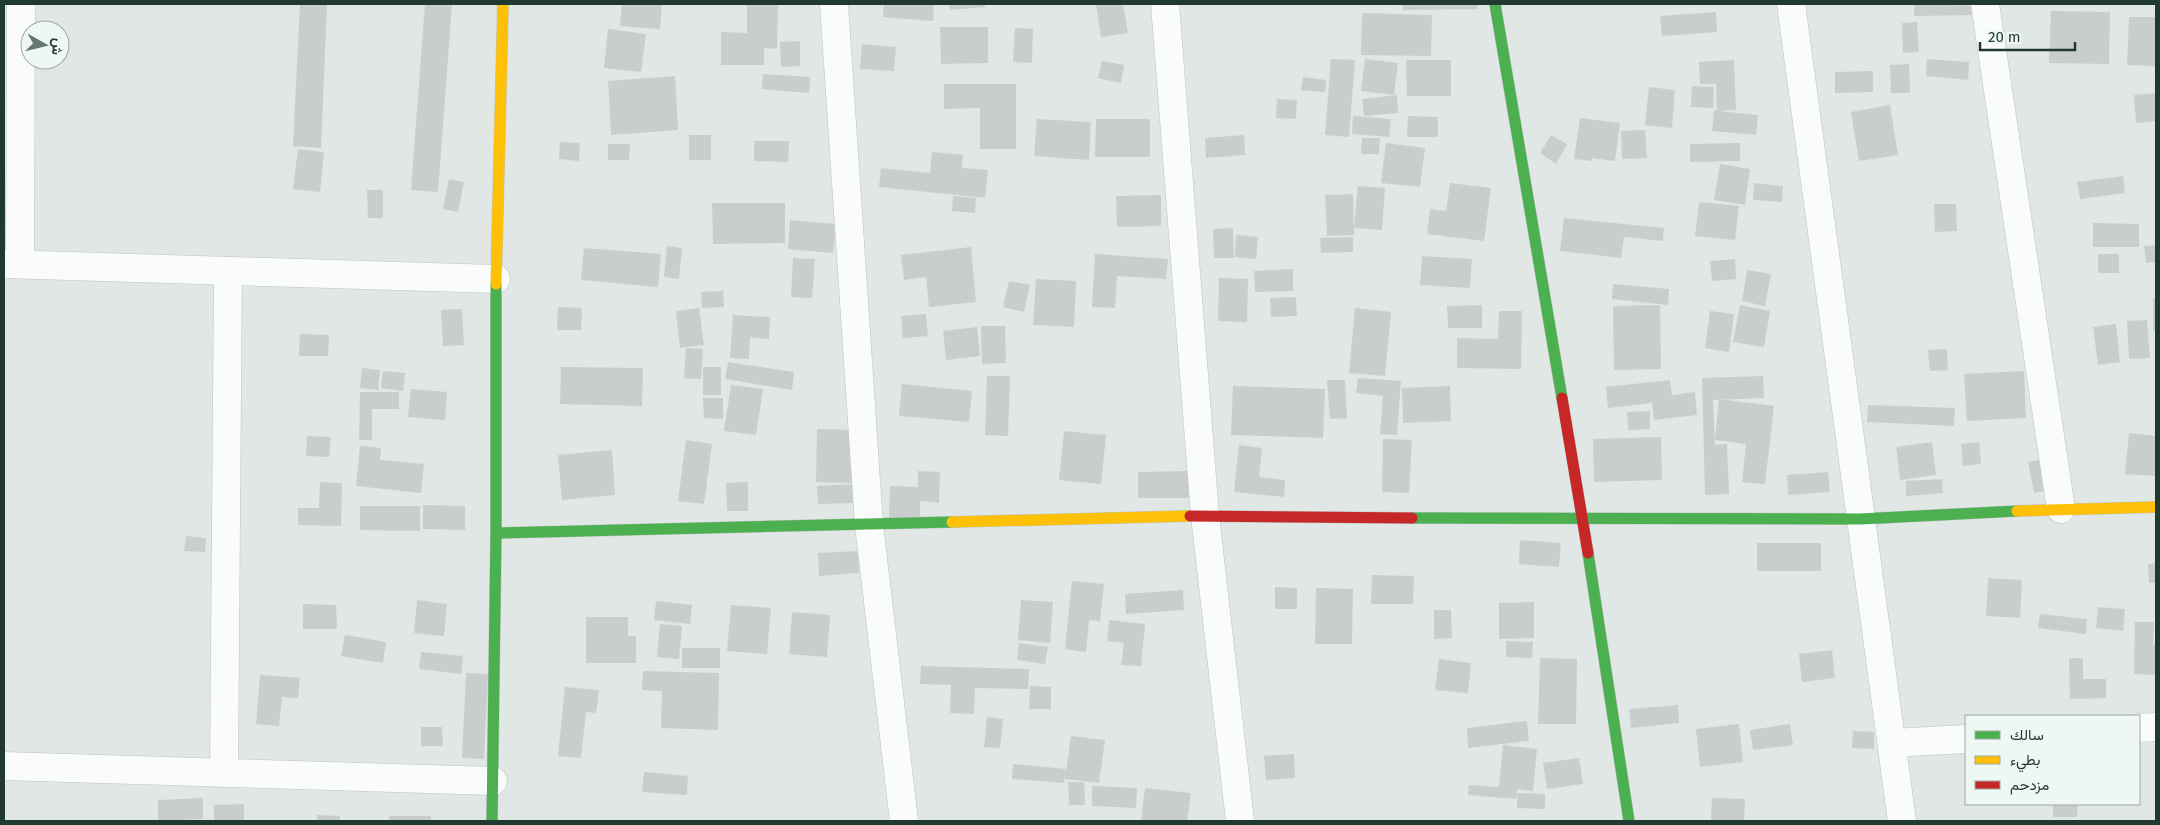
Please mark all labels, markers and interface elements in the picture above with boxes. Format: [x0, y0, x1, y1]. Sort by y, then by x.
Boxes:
north arrow [20, 20, 70, 70]
scale bar [1980, 20, 2075, 52]
text: 20 m [1988, 28, 2021, 46]
text: ش [48, 37, 67, 56]
legend [1965, 715, 2140, 805]
text: سالك [2010, 726, 2044, 744]
text: بطيء [2010, 751, 2040, 773]
text: مزدحم [2010, 776, 2049, 795]

